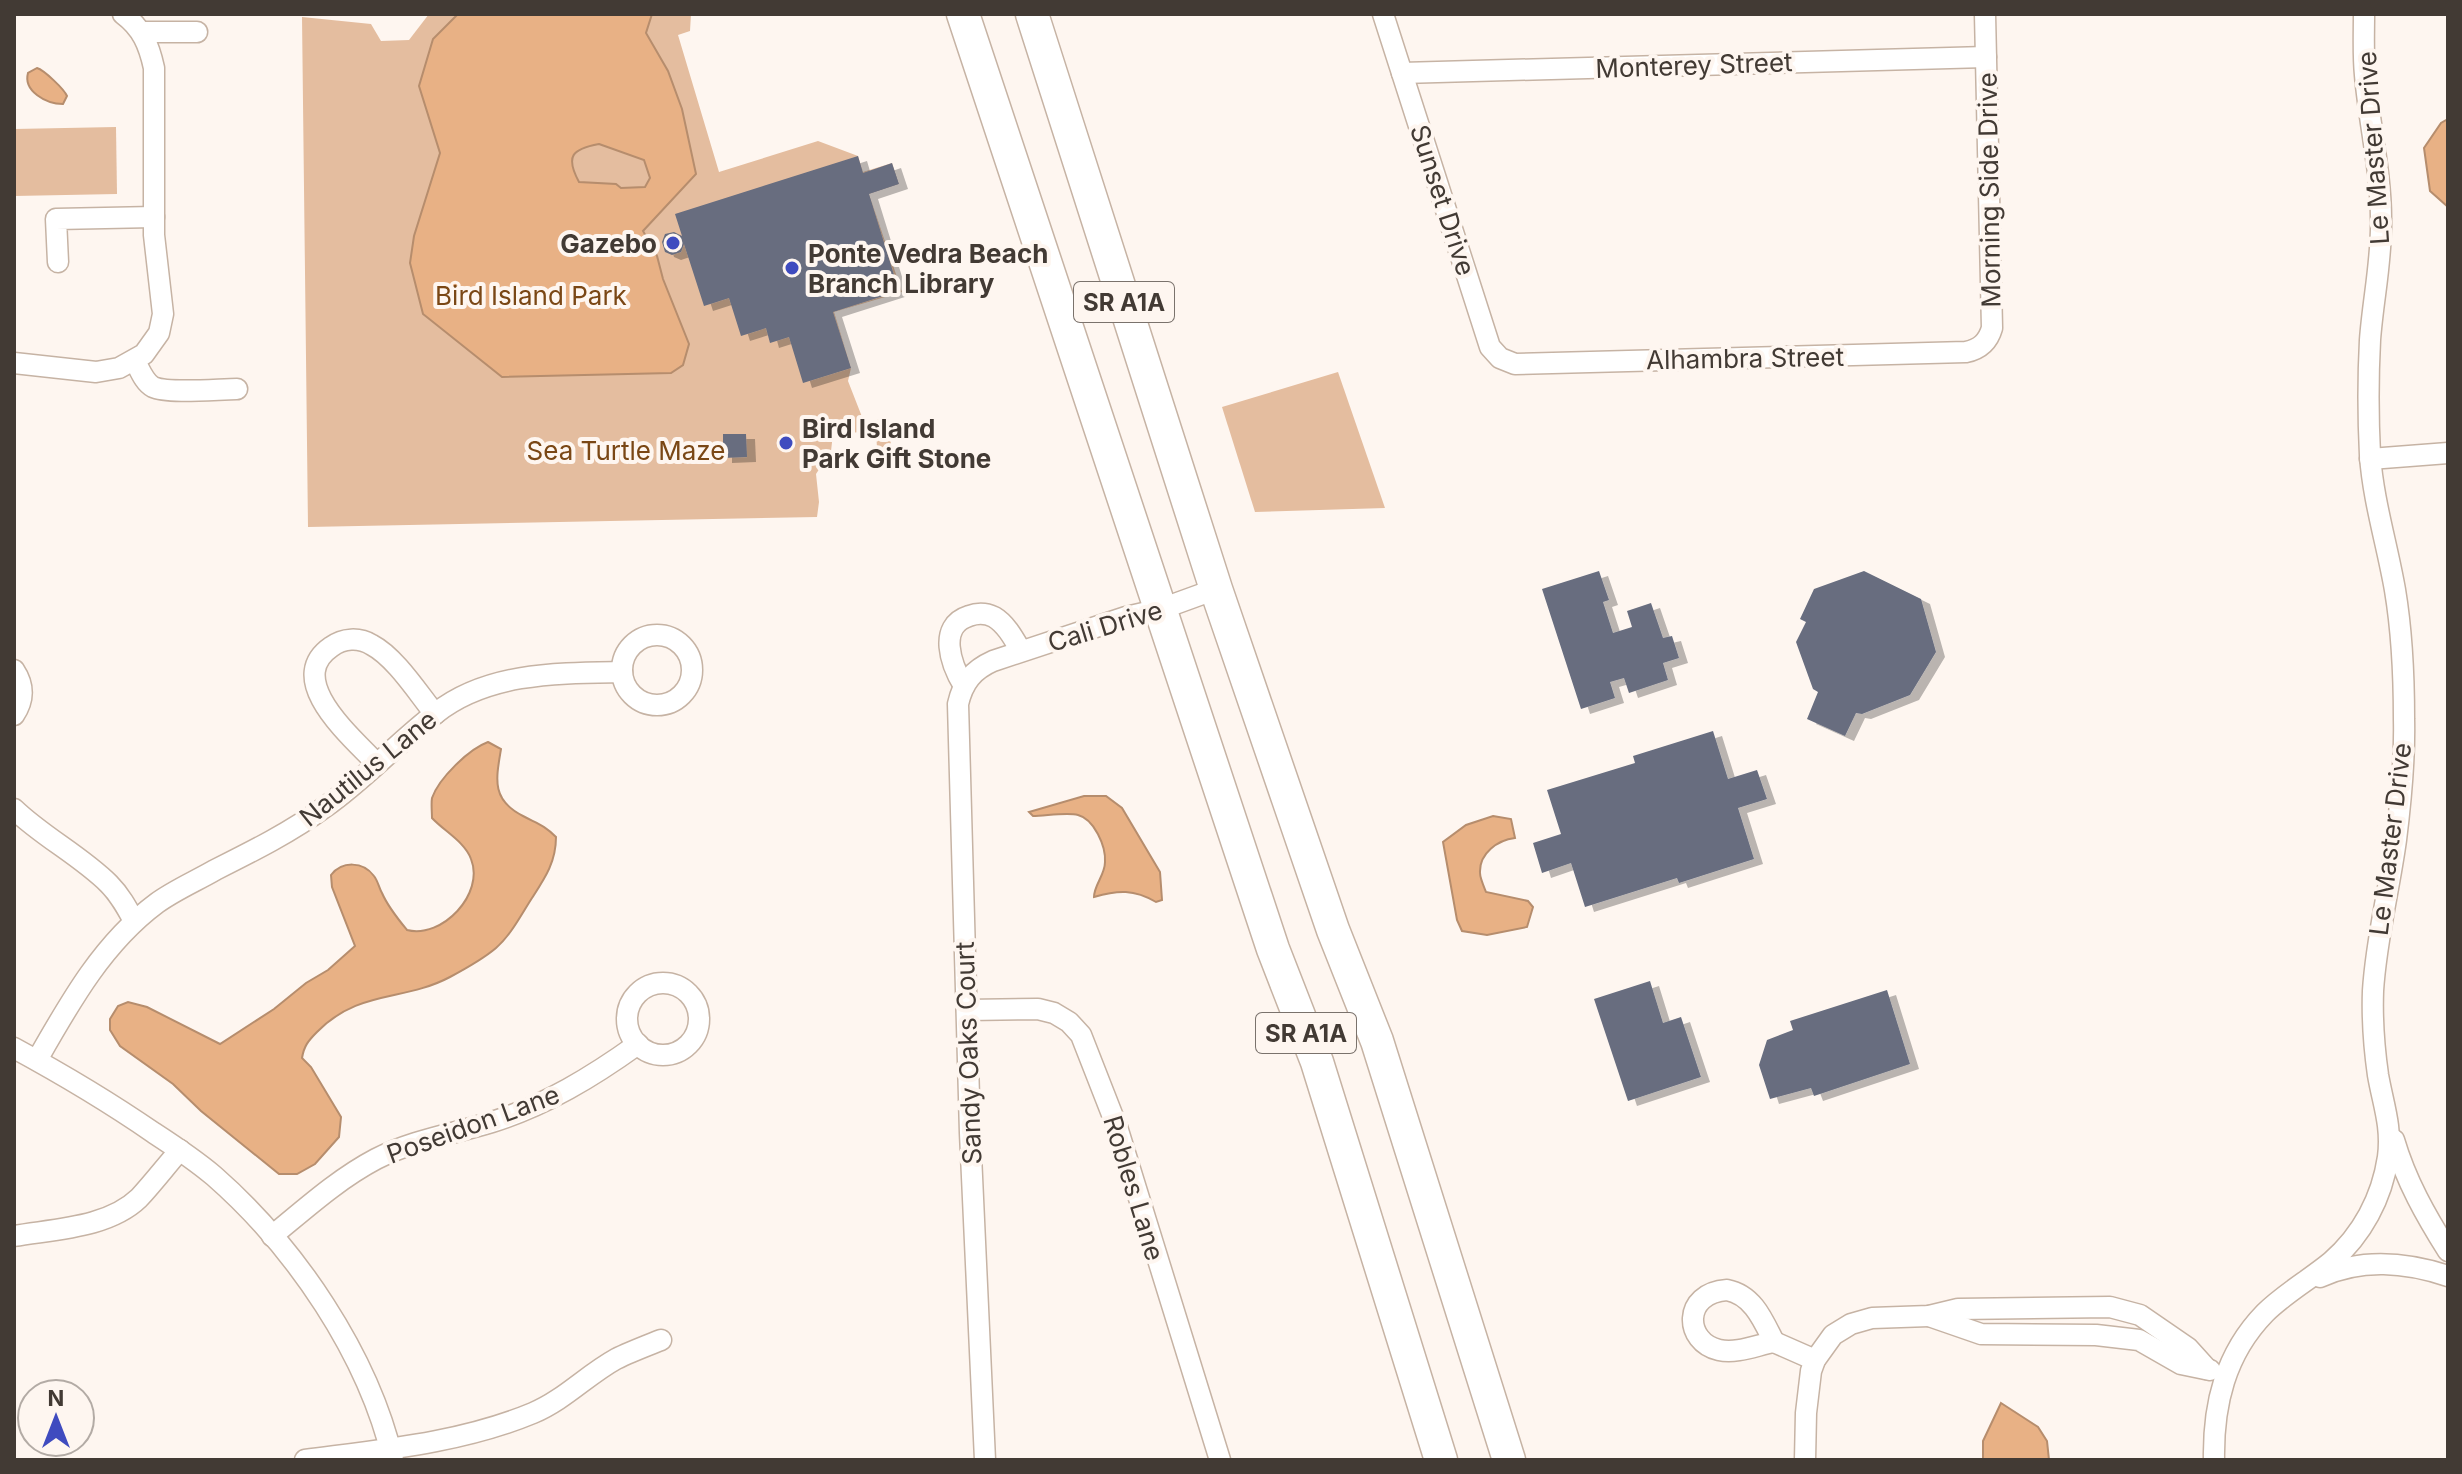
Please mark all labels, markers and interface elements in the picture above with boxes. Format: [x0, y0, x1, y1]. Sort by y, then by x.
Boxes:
street label: Monterey Street [1595, 46, 1793, 84]
street label: Le Master Drive [2351, 50, 2395, 246]
street label: Morning Side Drive [1971, 72, 2007, 308]
street label: Sunset Drive [1404, 121, 1482, 279]
place label: Gazebo [560, 228, 657, 259]
marker: Gazebo [664, 234, 682, 252]
place label: Ponte Vedra Beach Branch Library [808, 238, 1048, 299]
marker: Ponte Vedra Beach Branch Library [783, 259, 801, 277]
park label: Bird Island Park [435, 280, 627, 311]
road number: SR A1A [1074, 282, 1174, 322]
street label: Alhambra Street [1646, 341, 1844, 375]
place label: Bird Island Park Gift Stone [802, 413, 991, 474]
marker: Bird Island Park Gift Stone [777, 434, 795, 452]
park label: Sea Turtle Maze [527, 435, 725, 466]
street label: Cali Drive [1044, 594, 1166, 658]
street label: Nautilus Lane [293, 703, 443, 833]
street label: Le Master Drive [2363, 741, 2417, 937]
street label: Sandy Oaks Court [949, 941, 987, 1165]
road number: SR A1A [1256, 1013, 1356, 1053]
street label: Poseidon Lane [383, 1078, 563, 1170]
street label: Robles Lane [1097, 1112, 1171, 1264]
north arrow [16, 1378, 96, 1458]
text: N [48, 1385, 64, 1411]

